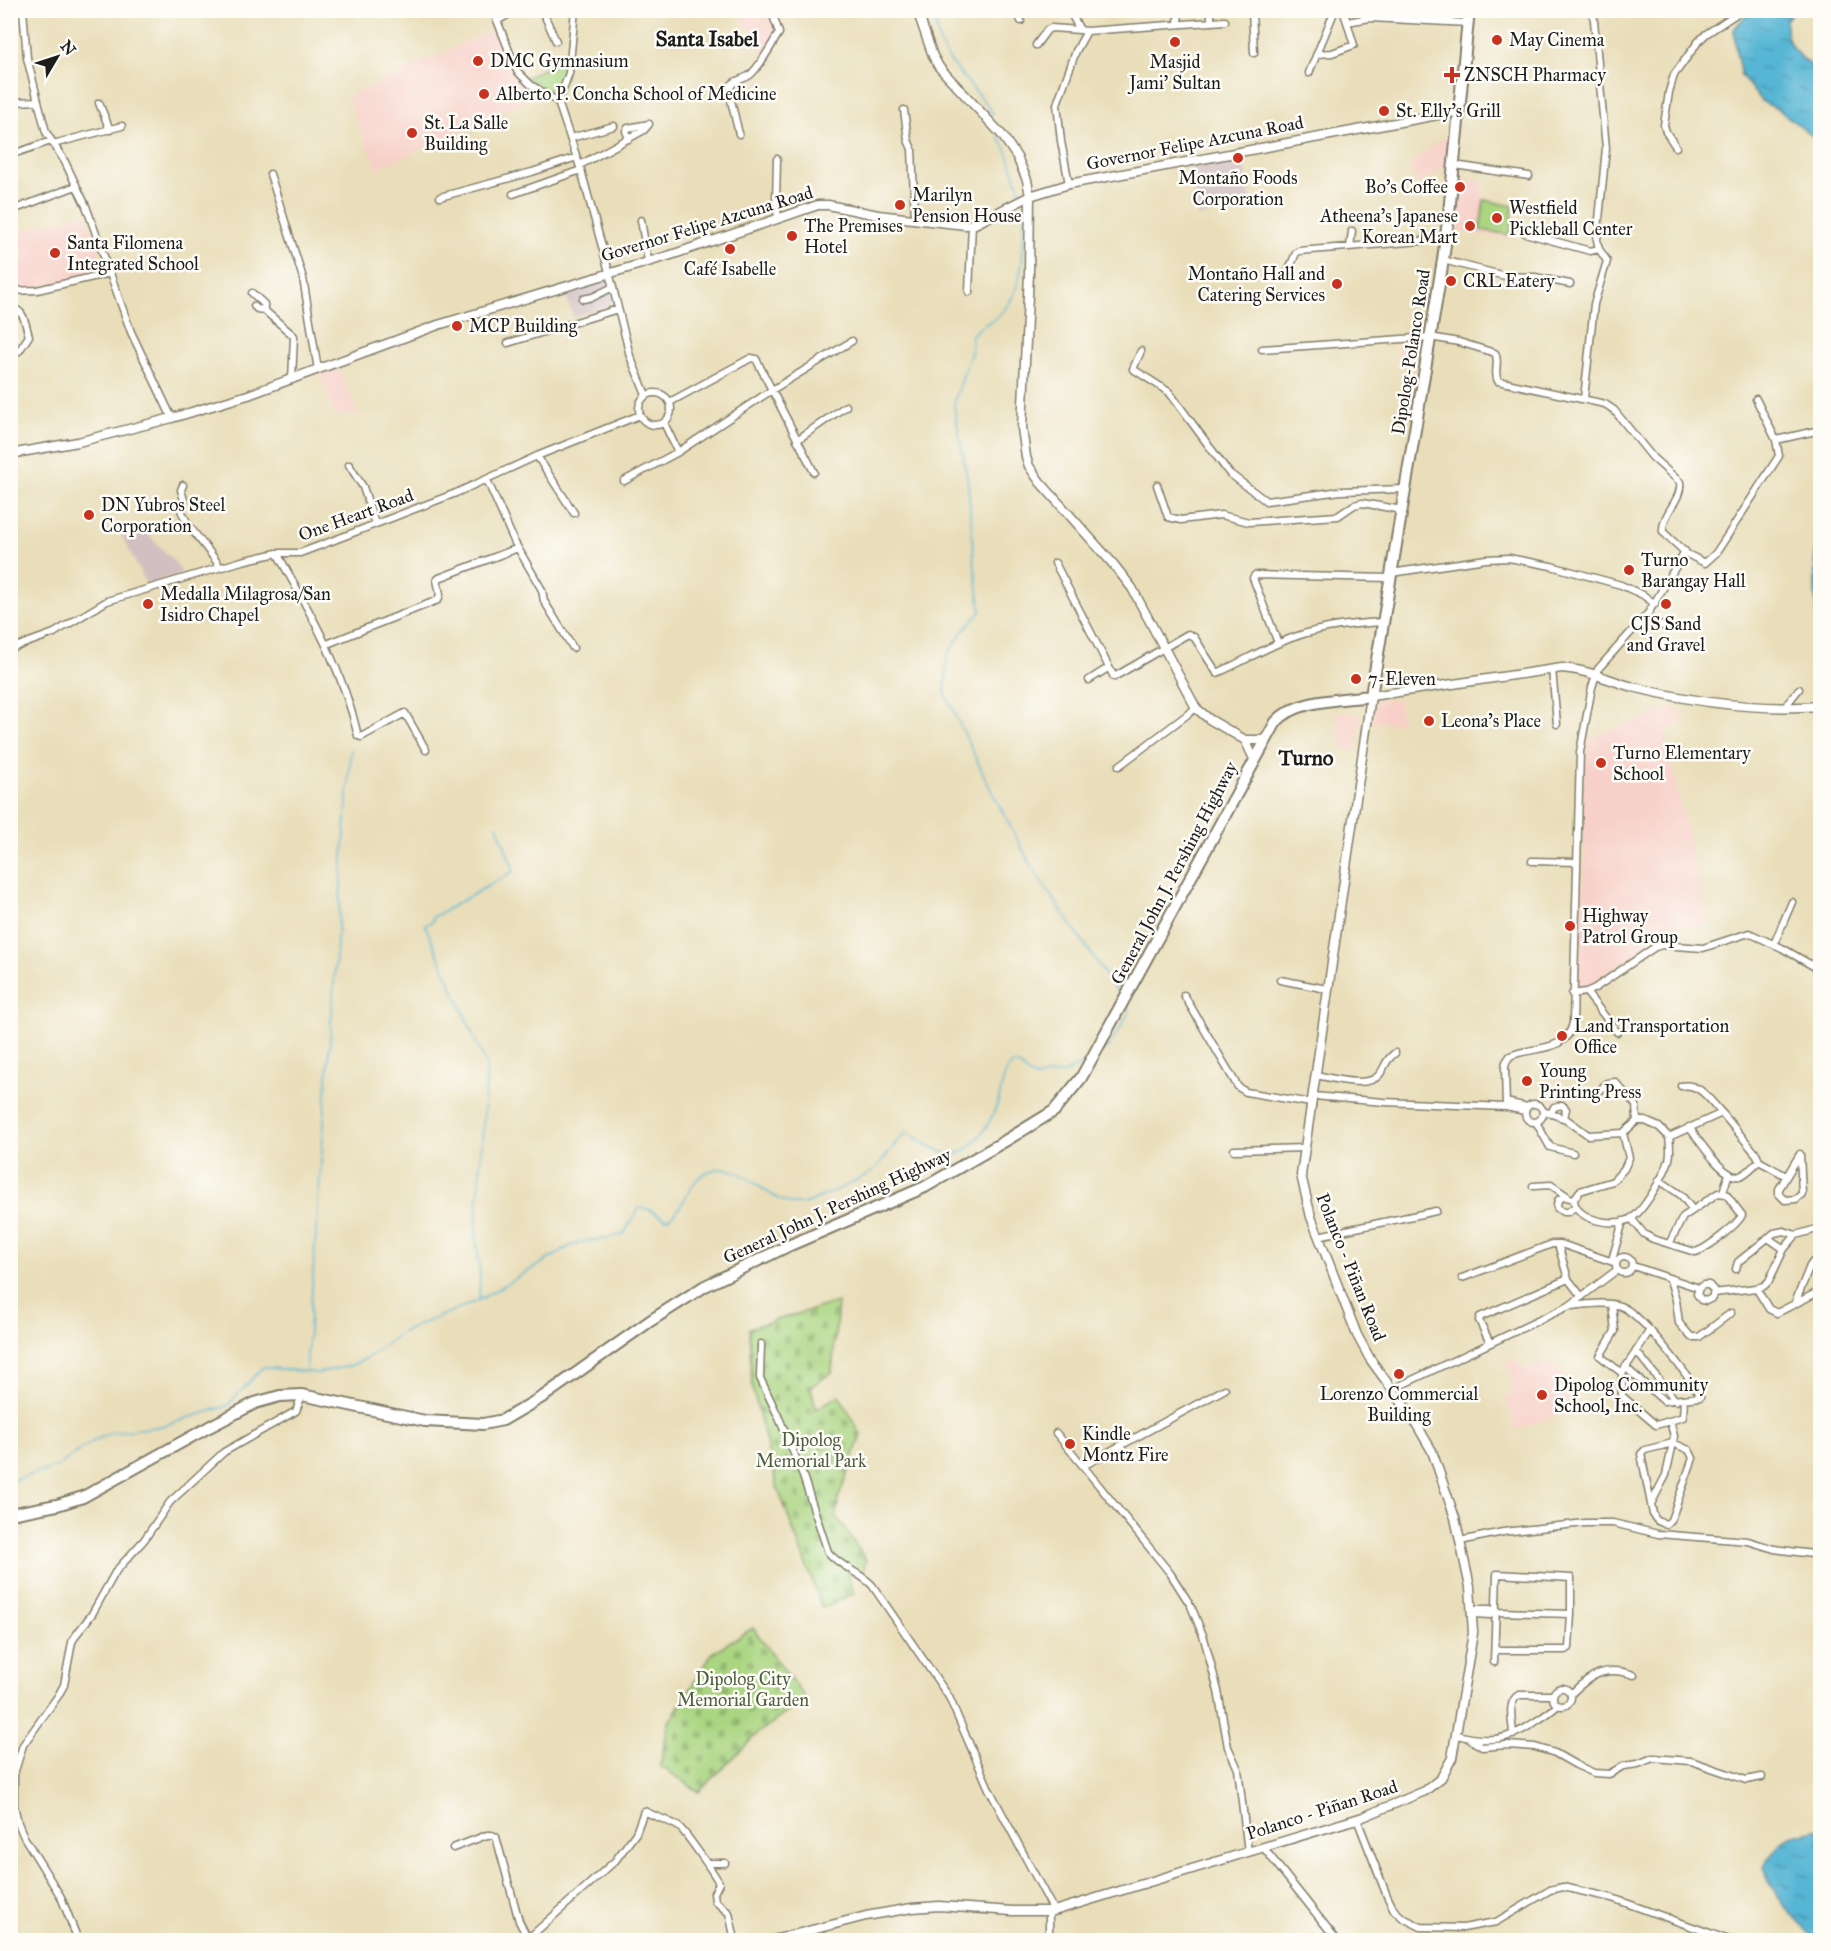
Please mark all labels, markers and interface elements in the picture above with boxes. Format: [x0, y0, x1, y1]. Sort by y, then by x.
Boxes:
district label: Santa Isabel [655, 26, 760, 52]
north arrow [27, 27, 87, 87]
place label: May Cinema [1509, 29, 1605, 51]
marker: May Cinema [1490, 33, 1504, 47]
marker: Masjid Jami' Sultan [1168, 35, 1182, 49]
text: N [57, 37, 80, 59]
place label: DMC Gymnasium [490, 50, 629, 72]
place label: Masjid Jami' Sultan [1127, 51, 1221, 95]
marker: DMC Gymnasium [471, 54, 485, 68]
place label: ZNSCH Pharmacy [1464, 64, 1606, 86]
marker: ZNSCH Pharmacy [1445, 68, 1459, 82]
place label: Alberto P. Concha School of Medicine [495, 83, 776, 105]
marker: Alberto P. Concha School of Medicine [477, 87, 491, 101]
place label: St. Elly's Grill [1396, 100, 1501, 122]
marker: St. Elly's Grill [1377, 104, 1391, 118]
street label: Governor Felipe Azcuna Road [1085, 111, 1305, 175]
place label: St. La Salle Building [424, 112, 508, 156]
marker: St. La Salle Building [405, 126, 419, 140]
marker: Montaño Foods Corporation [1231, 151, 1245, 165]
place label: Montaño Foods Corporation [1178, 167, 1298, 210]
place label: Bo's Coffee [1365, 176, 1448, 198]
marker: Bo's Coffee [1453, 180, 1467, 194]
street label: Governor Felipe Azcuna Road [598, 181, 816, 267]
place label: Marilyn Pension House [912, 184, 1022, 227]
place label: Westfield Pickleball Center [1509, 197, 1633, 240]
marker: Marilyn Pension House [893, 198, 907, 212]
place label: Atheena's Japanese Korean Mart [1319, 205, 1459, 248]
marker: Westfield Pickleball Center [1490, 211, 1504, 225]
place label: The Premises Hotel [804, 215, 903, 258]
marker: Atheena's Japanese Korean Mart [1463, 219, 1477, 233]
marker: The Premises Hotel [785, 229, 799, 243]
place label: Santa Filomena Integrated School [67, 232, 199, 276]
marker: Café Isabelle [723, 242, 737, 256]
marker: Santa Filomena Integrated School [48, 246, 62, 260]
place label: Café Isabelle [684, 258, 776, 280]
place label: Montaño Hall and Catering Services [1188, 263, 1325, 307]
street label: Dipolog-Polanco Road [1387, 268, 1436, 437]
place label: CRL Eatery [1463, 270, 1555, 292]
marker: CRL Eatery [1444, 274, 1458, 288]
marker: Montaño Hall and Catering Services [1330, 277, 1344, 291]
place label: MCP Building [469, 315, 578, 338]
marker: MCP Building [450, 319, 464, 333]
street label: One Heart Road [296, 484, 416, 546]
place label: DN Yubros Steel Corporation [101, 494, 226, 537]
marker: DN Yubros Steel Corporation [82, 508, 96, 522]
place label: Turno Barangay Hall [1641, 549, 1746, 593]
marker: Turno Barangay Hall [1622, 563, 1636, 577]
place label: Medalla Milagrosa/San Isidro Chapel [160, 583, 331, 626]
marker: Medalla Milagrosa/San Isidro Chapel [141, 597, 155, 611]
marker: CJS Sand and Gravel [1659, 597, 1673, 611]
place label: CJS Sand and Gravel [1627, 613, 1705, 656]
place label: 7-Eleven [1368, 668, 1436, 690]
marker: 7-Eleven [1349, 672, 1363, 686]
place label: Leona's Place [1441, 710, 1541, 732]
marker: Leona's Place [1422, 714, 1436, 728]
place label: Turno Elementary School [1613, 742, 1751, 785]
district label: Turno [1277, 745, 1334, 771]
marker: Turno Elementary School [1594, 756, 1608, 770]
street label: General John J. Pershing Highway [1106, 757, 1243, 989]
place label: Highway Patrol Group [1582, 905, 1678, 948]
marker: Highway Patrol Group [1563, 919, 1577, 933]
place label: Land Transportation Office [1574, 1015, 1729, 1058]
marker: Land Transportation Office [1555, 1029, 1569, 1043]
place label: Young Printing Press [1539, 1060, 1641, 1104]
marker: Young Printing Press [1520, 1074, 1534, 1088]
street label: General John J. Pershing Highway [720, 1143, 955, 1269]
street label: Polanco - Piñan Road [1311, 1190, 1391, 1344]
marker: Lorenzo Commercial Building [1392, 1367, 1406, 1381]
place label: Dipolog Community School, Inc. [1554, 1374, 1709, 1417]
place label: Lorenzo Commercial Building [1320, 1383, 1478, 1427]
marker: Dipolog Community School, Inc. [1535, 1388, 1549, 1402]
place label: Kindle Montz Fire [1082, 1423, 1169, 1466]
park label: Dipolog Memorial Park [756, 1429, 867, 1472]
marker: Kindle Montz Fire [1063, 1437, 1077, 1451]
park label: Dipolog City Memorial Garden [677, 1668, 809, 1711]
street label: Polanco - Piñan Road [1244, 1775, 1400, 1845]

